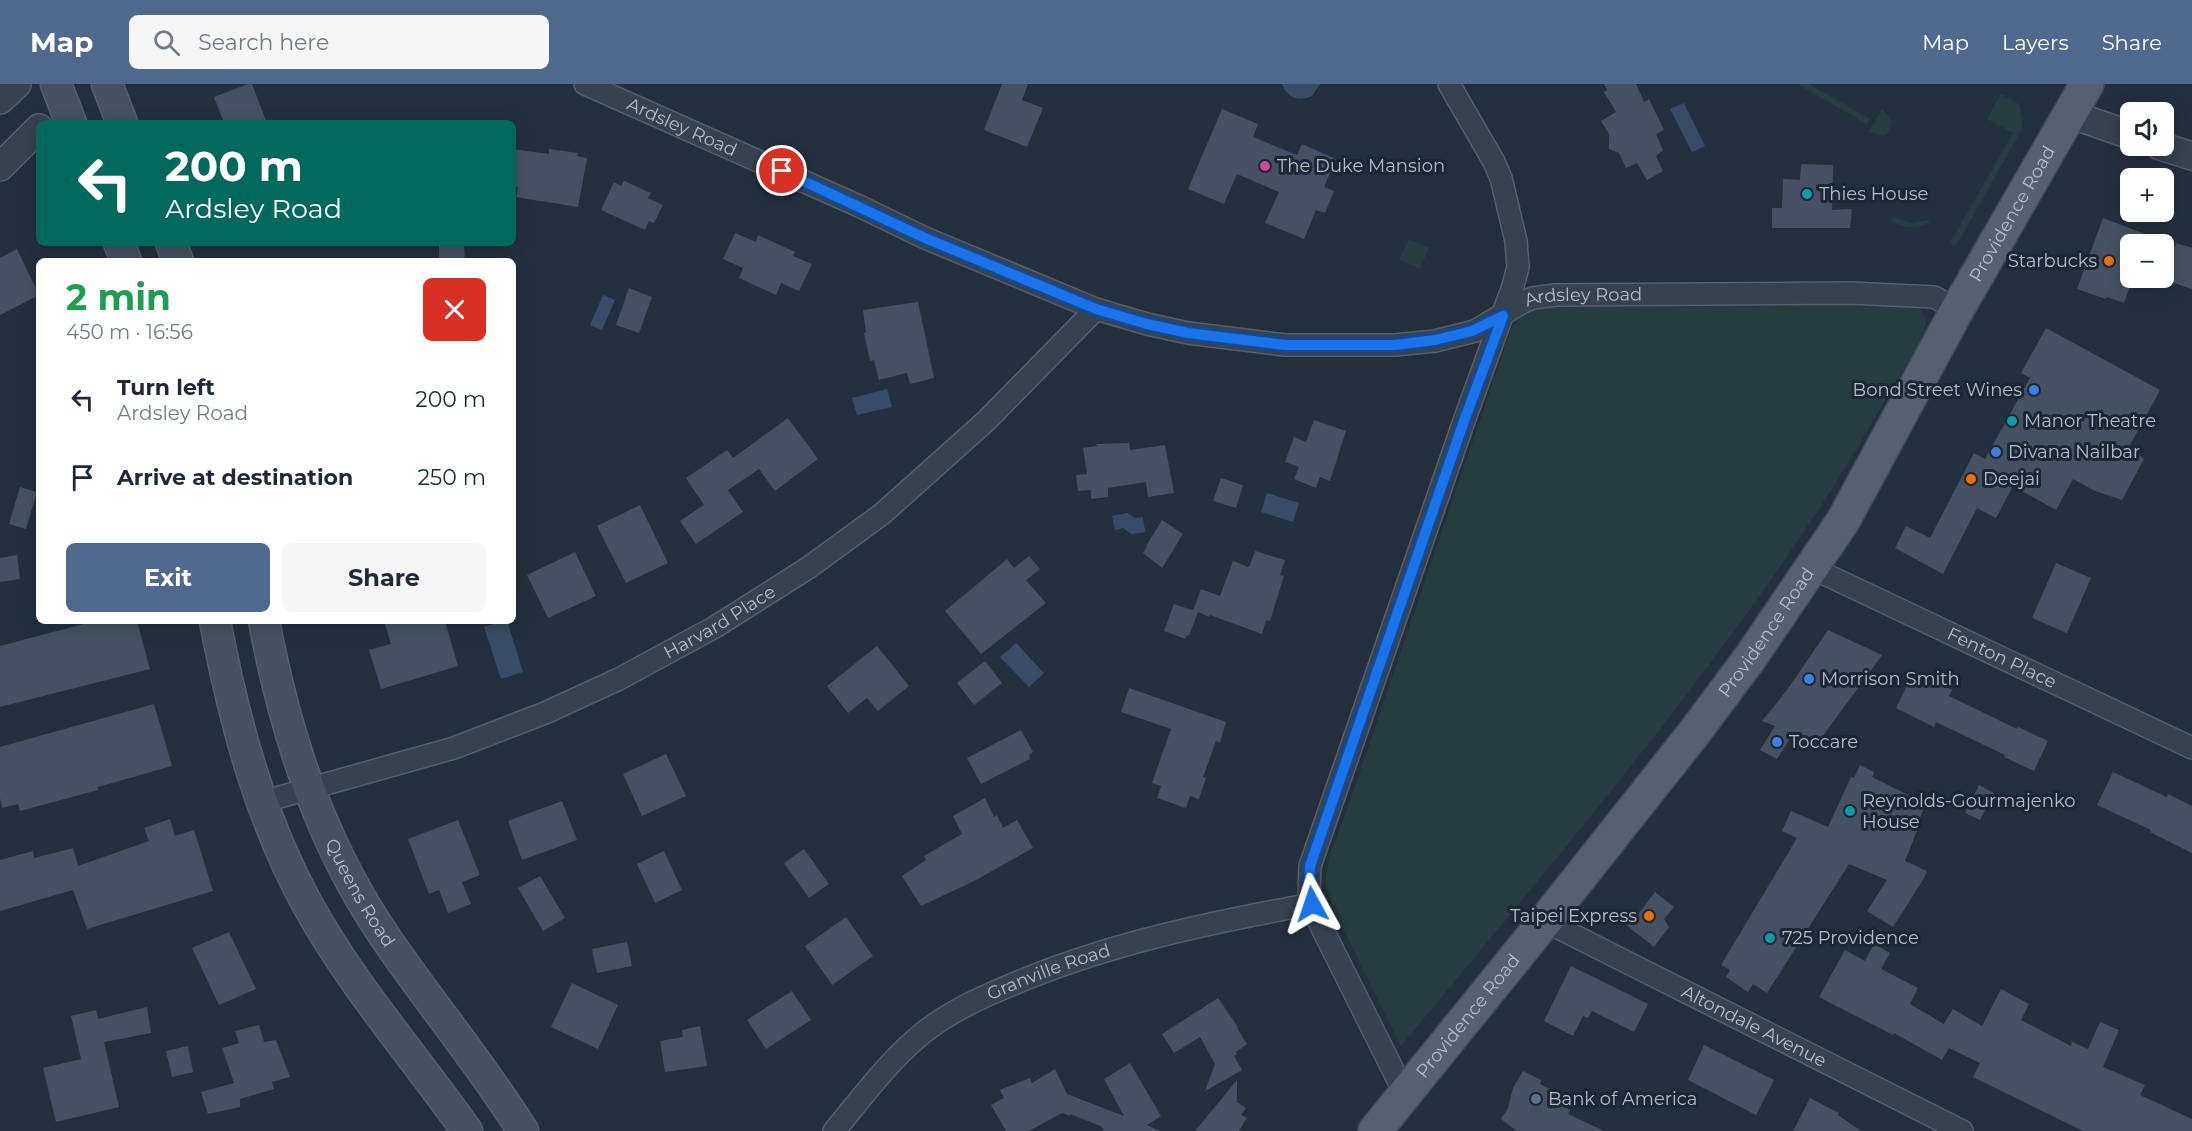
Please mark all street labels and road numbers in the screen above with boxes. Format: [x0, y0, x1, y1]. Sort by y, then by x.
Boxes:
street label: Ardsley Road [623, 93, 740, 161]
street label: Providence Road [1965, 142, 2060, 286]
street label: Ardsley Road [1521, 283, 1642, 311]
street label: Providence Road [1714, 563, 1819, 702]
street label: Harvard Place [660, 580, 780, 664]
street label: Fenton Place [1944, 623, 2060, 693]
street label: Queens Road [320, 835, 400, 952]
street label: Granville Road [983, 939, 1113, 1005]
street label: Providence Road [1411, 950, 1525, 1082]
street label: Altondale Avenue [1678, 981, 1830, 1072]

